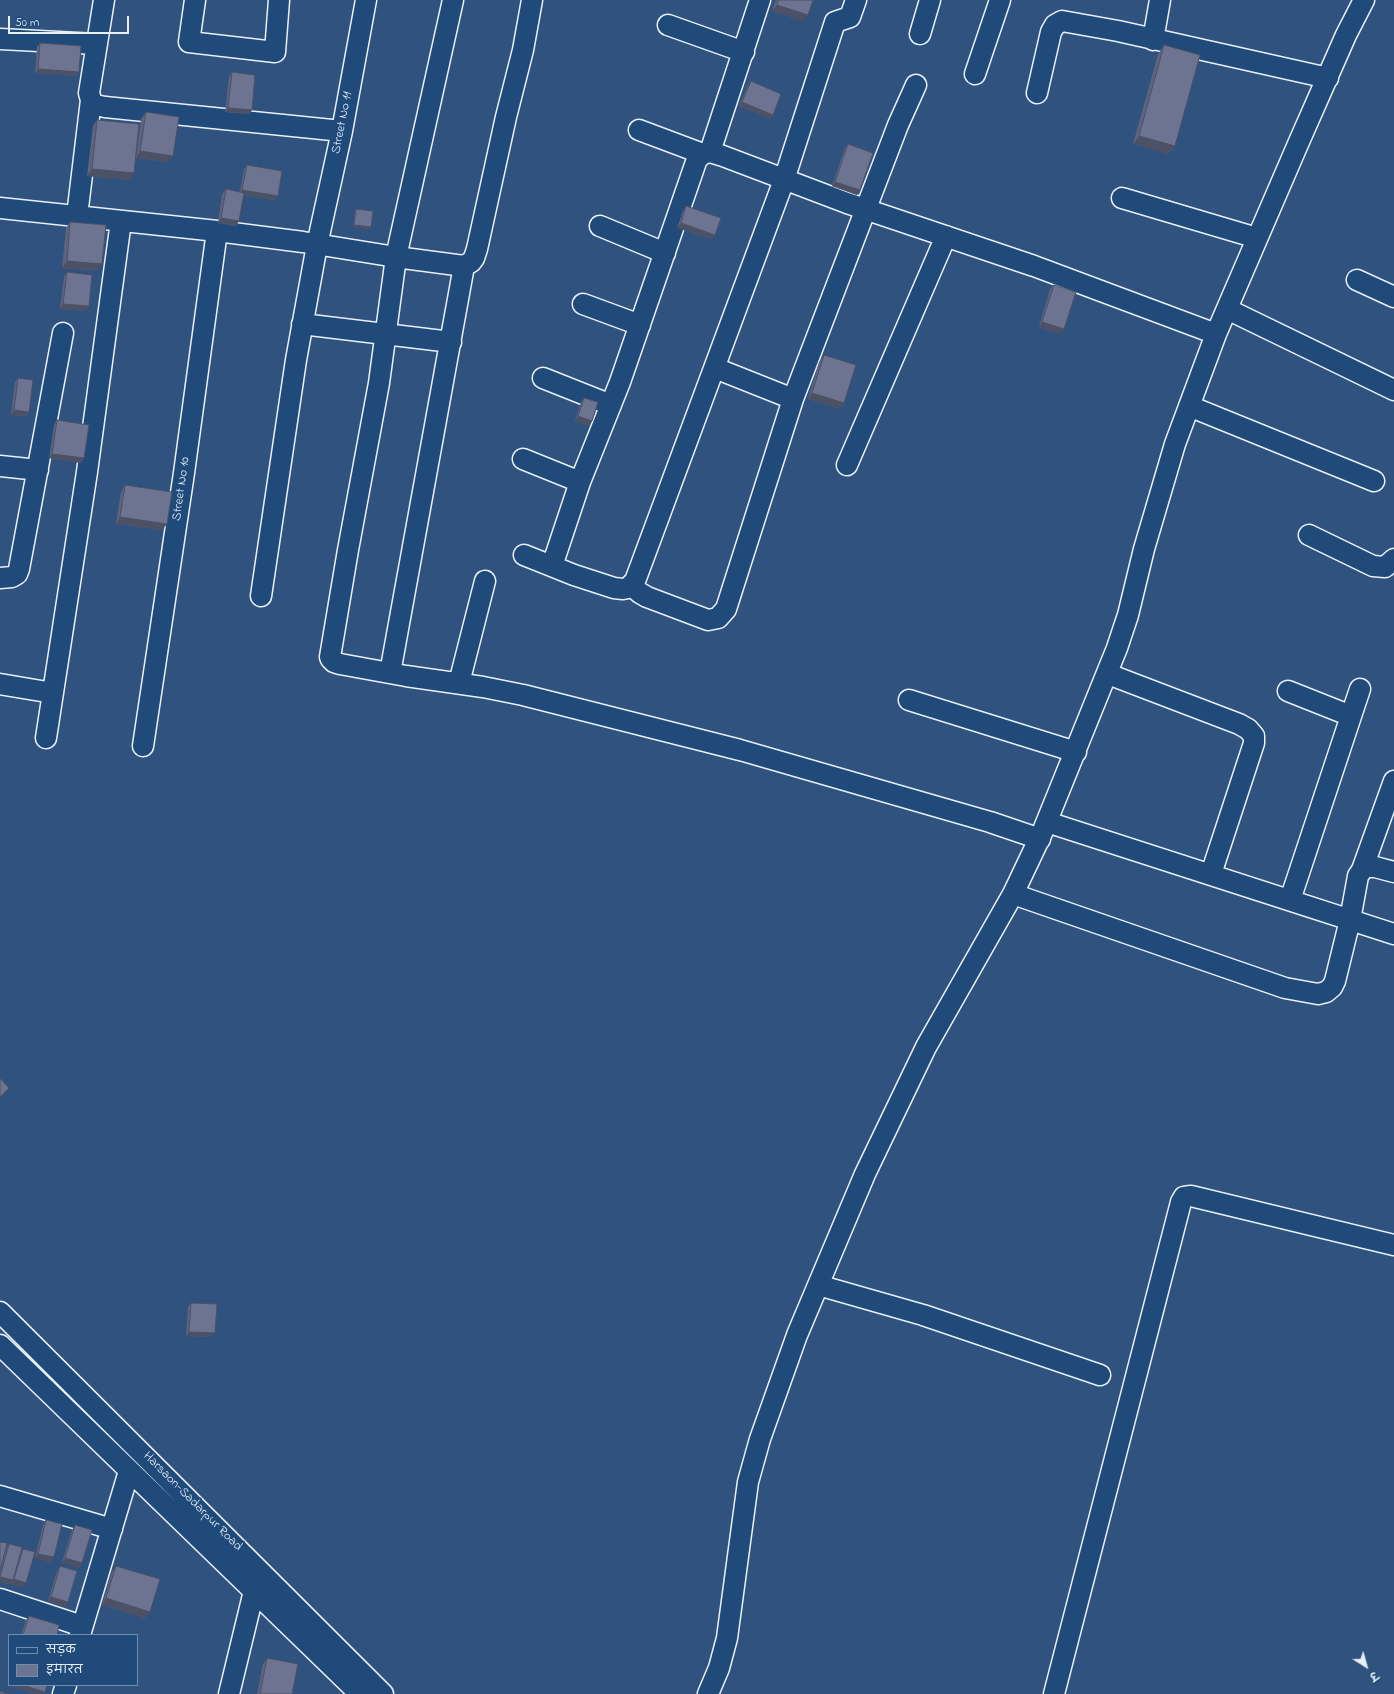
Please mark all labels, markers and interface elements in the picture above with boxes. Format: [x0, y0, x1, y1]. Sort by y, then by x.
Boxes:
scale bar [10, 8, 131, 34]
text: 50 m [15, 14, 39, 32]
street label: Street No 11 [329, 91, 357, 155]
street label: Street No 10 [170, 456, 194, 522]
street label: Harsaon-Sadarpur Road [139, 1449, 245, 1555]
legend [8, 1634, 138, 1686]
text: सड़क [46, 1641, 76, 1659]
north arrow [1346, 1646, 1386, 1686]
text: इमारत [46, 1661, 83, 1679]
text: उ [1365, 1667, 1381, 1684]

